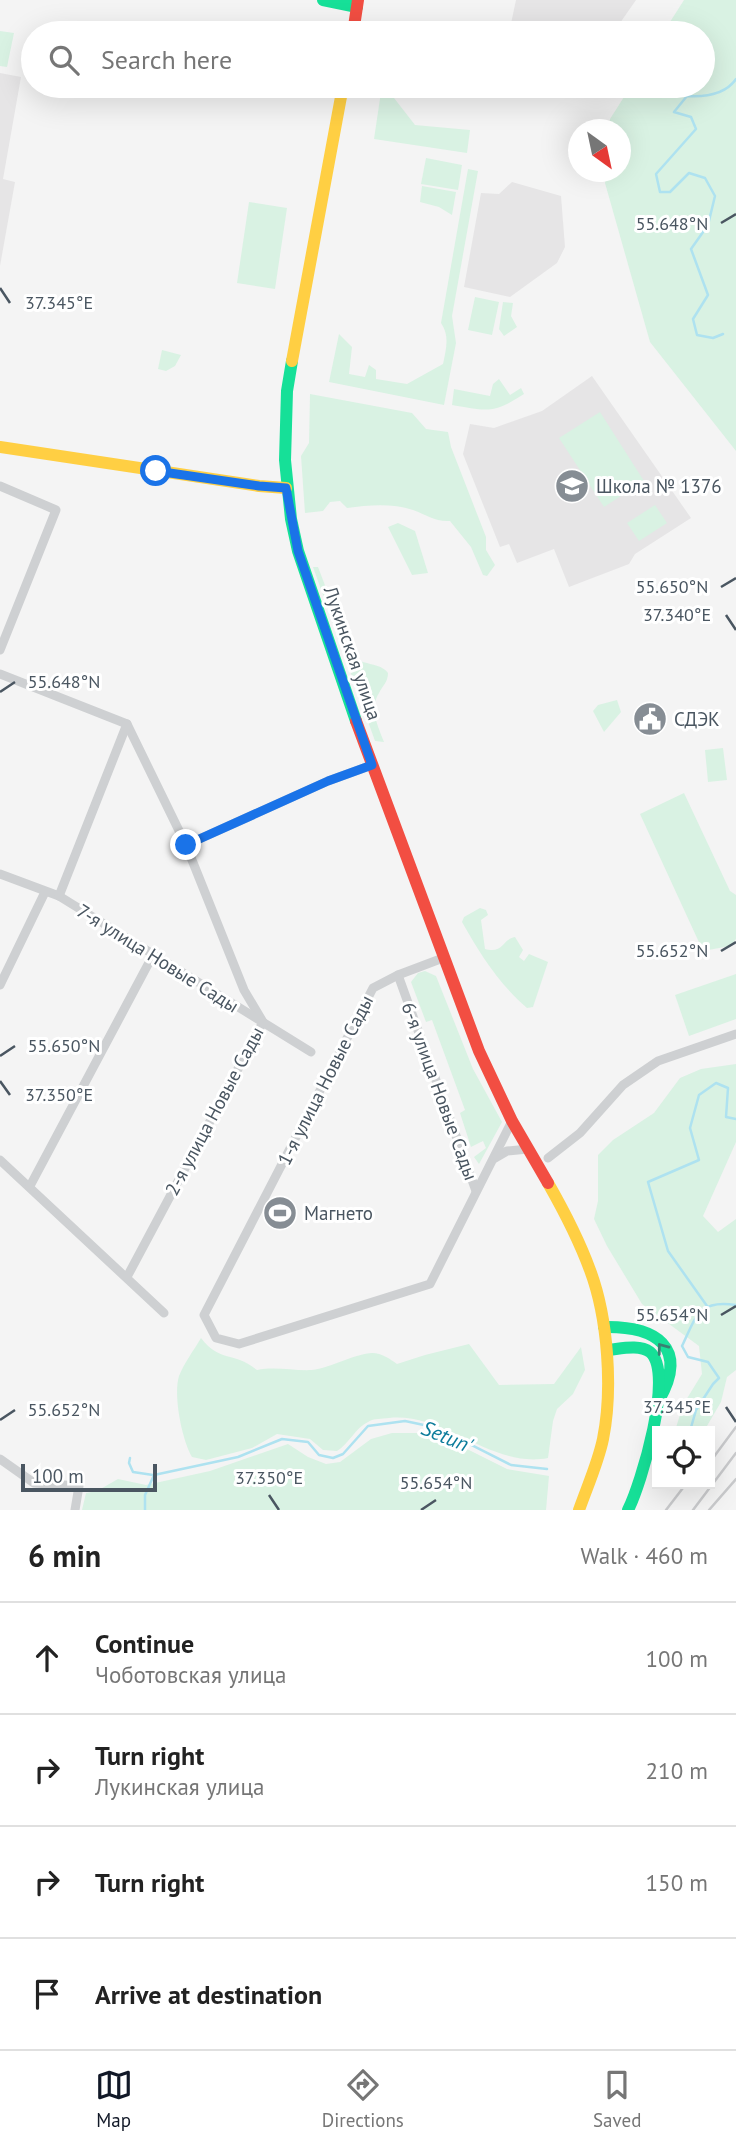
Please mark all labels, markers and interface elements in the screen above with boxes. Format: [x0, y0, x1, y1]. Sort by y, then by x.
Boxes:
search box [21, 21, 715, 98]
icon: search [45, 41, 83, 79]
text: Search here [101, 43, 232, 76]
north arrow [568, 119, 631, 182]
text: 55.648°N [636, 212, 708, 235]
text: 37.345°E [25, 291, 93, 314]
route start [140, 455, 171, 486]
school or university icon: Школа № 1376 [553, 467, 591, 505]
place label: Школа № 1376 [596, 474, 722, 498]
text: 55.650°N [636, 575, 708, 598]
street label: Лукинская улица [319, 582, 387, 723]
text: 37.340°E [643, 603, 711, 626]
text: 55.648°N [28, 670, 100, 693]
public building icon: СДЭК [631, 700, 669, 738]
place label: СДЭК [674, 707, 720, 731]
route end [170, 829, 201, 860]
street label: 7-я улица Новые Сады [73, 898, 243, 1018]
text: 55.652°N [636, 939, 708, 962]
street label: 1-я улица Новые Сады [272, 991, 378, 1169]
street label: 6-я улица Новые Сады [397, 999, 483, 1183]
street label: 2-я улица Новые Сады [159, 1023, 269, 1199]
text: 55.650°N [28, 1034, 100, 1057]
text: 37.350°E [25, 1083, 93, 1106]
sports icon: Магнето [261, 1194, 299, 1232]
place label: Магнето [304, 1201, 373, 1225]
text: 55.654°N [636, 1303, 708, 1326]
one-way arrow [658, 1343, 670, 1355]
text: 37.345°E [643, 1395, 711, 1418]
text: 55.652°N [28, 1398, 100, 1421]
water label: Setun' [418, 1414, 477, 1459]
map controls [652, 1426, 715, 1489]
button: locate [652, 1426, 715, 1489]
scale bar [21, 1461, 158, 1493]
text: 100 m [32, 1464, 84, 1488]
text: 37.350°E [235, 1466, 303, 1489]
text: 55.654°N [400, 1471, 472, 1494]
text: 6 min [28, 1536, 101, 1575]
text: Walk · 460 m [581, 1541, 708, 1570]
text: Continue [95, 1627, 194, 1660]
icon: ahead [28, 1639, 66, 1677]
text: 100 m [646, 1644, 708, 1673]
text: Чоботовская улица [95, 1660, 287, 1689]
text: Turn right [95, 1739, 204, 1772]
icon: right [28, 1751, 66, 1789]
text: 210 m [646, 1756, 708, 1785]
text: Лукинская улица [95, 1772, 264, 1801]
icon: right [28, 1863, 66, 1901]
text: Turn right [95, 1866, 204, 1899]
text: 150 m [646, 1868, 708, 1897]
icon: arrive [28, 1975, 66, 2013]
text: Arrive at destination [95, 1978, 322, 2011]
tab: Map [95, 2066, 133, 2132]
tab: Directions [322, 2066, 404, 2132]
tab: Saved [593, 2066, 641, 2132]

